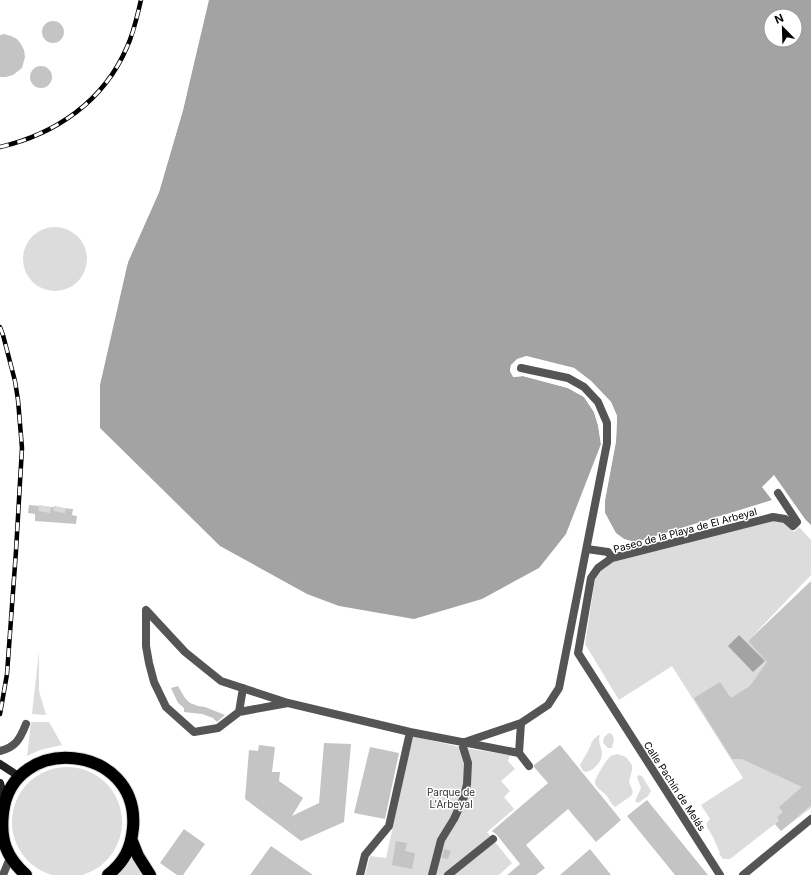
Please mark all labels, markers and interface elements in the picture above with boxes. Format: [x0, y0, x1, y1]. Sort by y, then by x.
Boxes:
north arrow [763, 8, 803, 48]
text: N [772, 11, 786, 27]
street label: Paseo de la Playa de El Arbeyal [612, 505, 758, 555]
street label: Calle Pachín de Melás [642, 739, 708, 833]
park label: Parque de L'Arbeyal [427, 786, 475, 810]

